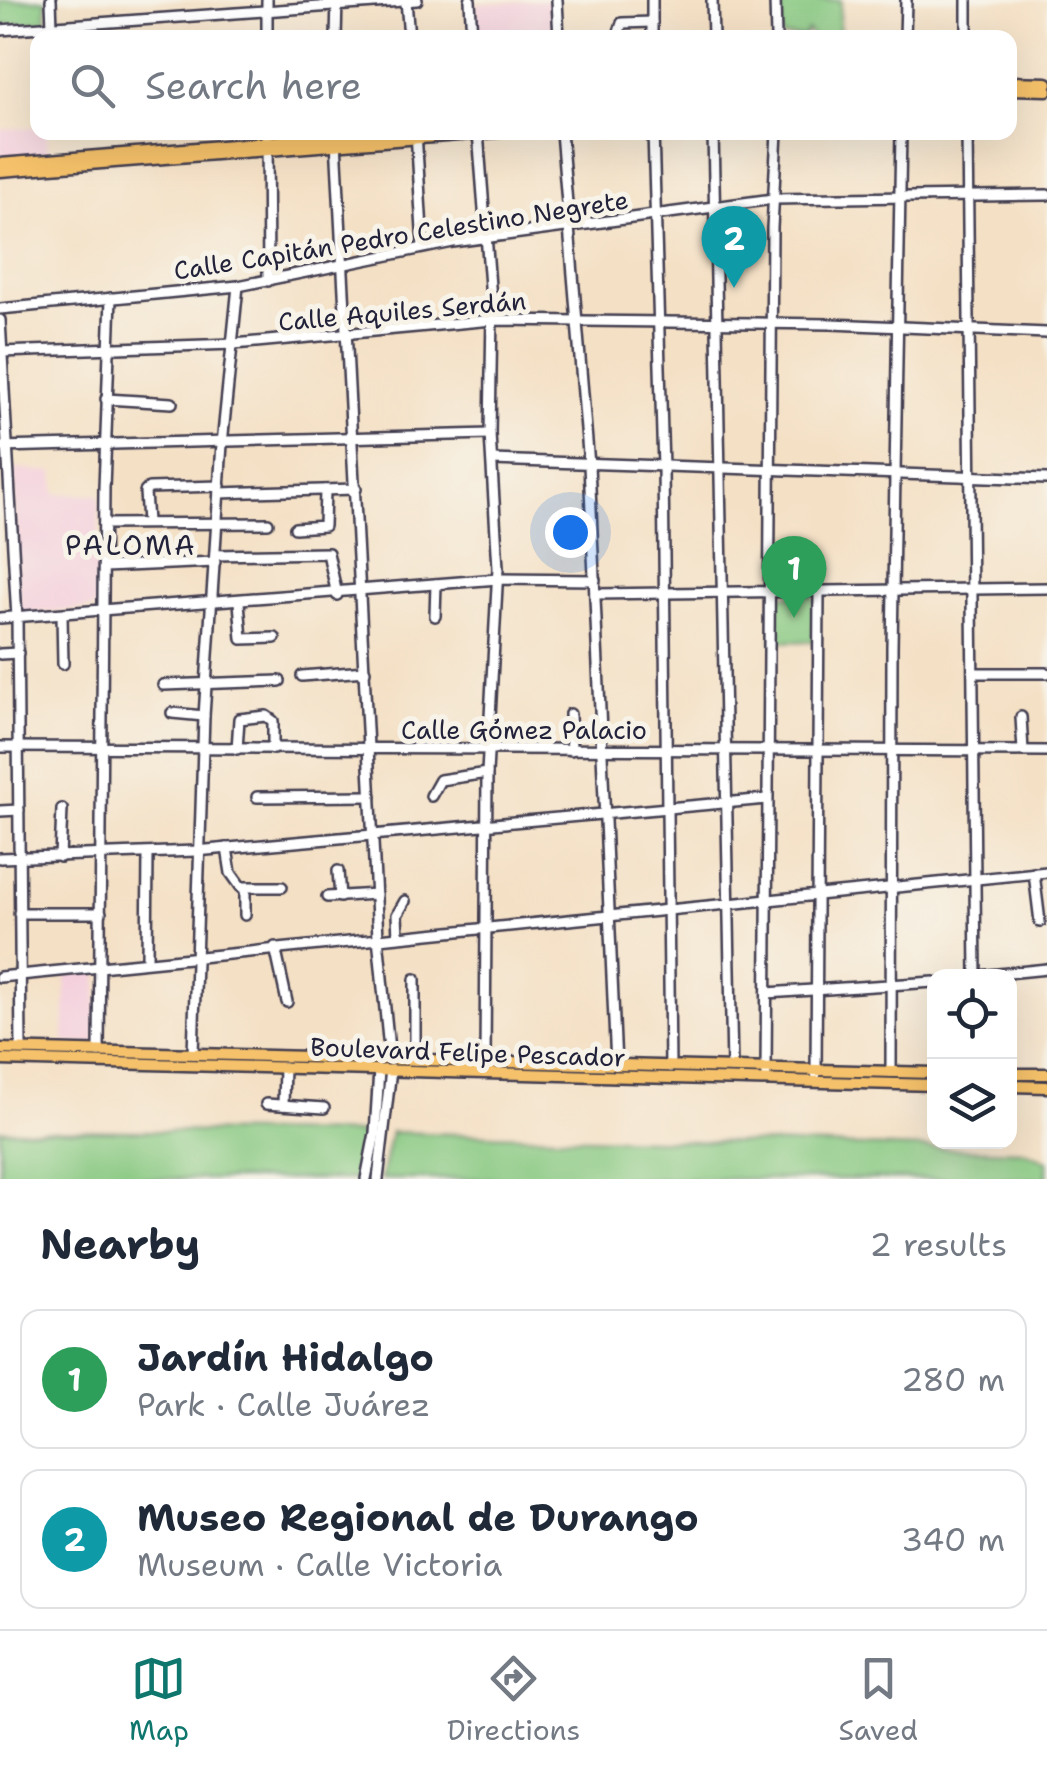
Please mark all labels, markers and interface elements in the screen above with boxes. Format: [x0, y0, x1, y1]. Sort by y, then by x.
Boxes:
search box [30, 30, 1017, 140]
icon: search [65, 58, 120, 113]
text: Search here [145, 60, 362, 111]
street label: Calle Capitán Pedro Celestino Negrete [171, 182, 631, 288]
pin: 2 [702, 206, 766, 288]
street label: Calle Aquiles Serdán [277, 283, 527, 339]
your location [545, 507, 596, 558]
district label: PALOMA [65, 526, 197, 564]
pin: 1 [762, 536, 826, 618]
street label: Calle Gómez Palacio [401, 713, 647, 747]
map controls [927, 969, 1017, 1149]
button: locate [927, 969, 1017, 1059]
street label: Boulevard Felipe Pescador [310, 1030, 626, 1074]
button: layers [927, 1059, 1017, 1149]
text: Nearby [40, 1216, 200, 1272]
text: 2 results [870, 1223, 1007, 1266]
text: Jardín Hidalgo [137, 1332, 434, 1383]
text: 1 [67, 1358, 82, 1401]
text: 280 m [901, 1358, 1005, 1401]
text: Park · Calle Juárez [137, 1383, 430, 1426]
text: Museo Regional de Durango [137, 1492, 699, 1543]
text: 2 [63, 1518, 86, 1561]
text: 340 m [901, 1518, 1005, 1561]
text: Museum · Calle Victoria [137, 1543, 502, 1586]
tab: Map [129, 1651, 189, 1749]
tab: Directions [447, 1651, 580, 1749]
tab: Saved [838, 1651, 918, 1749]

